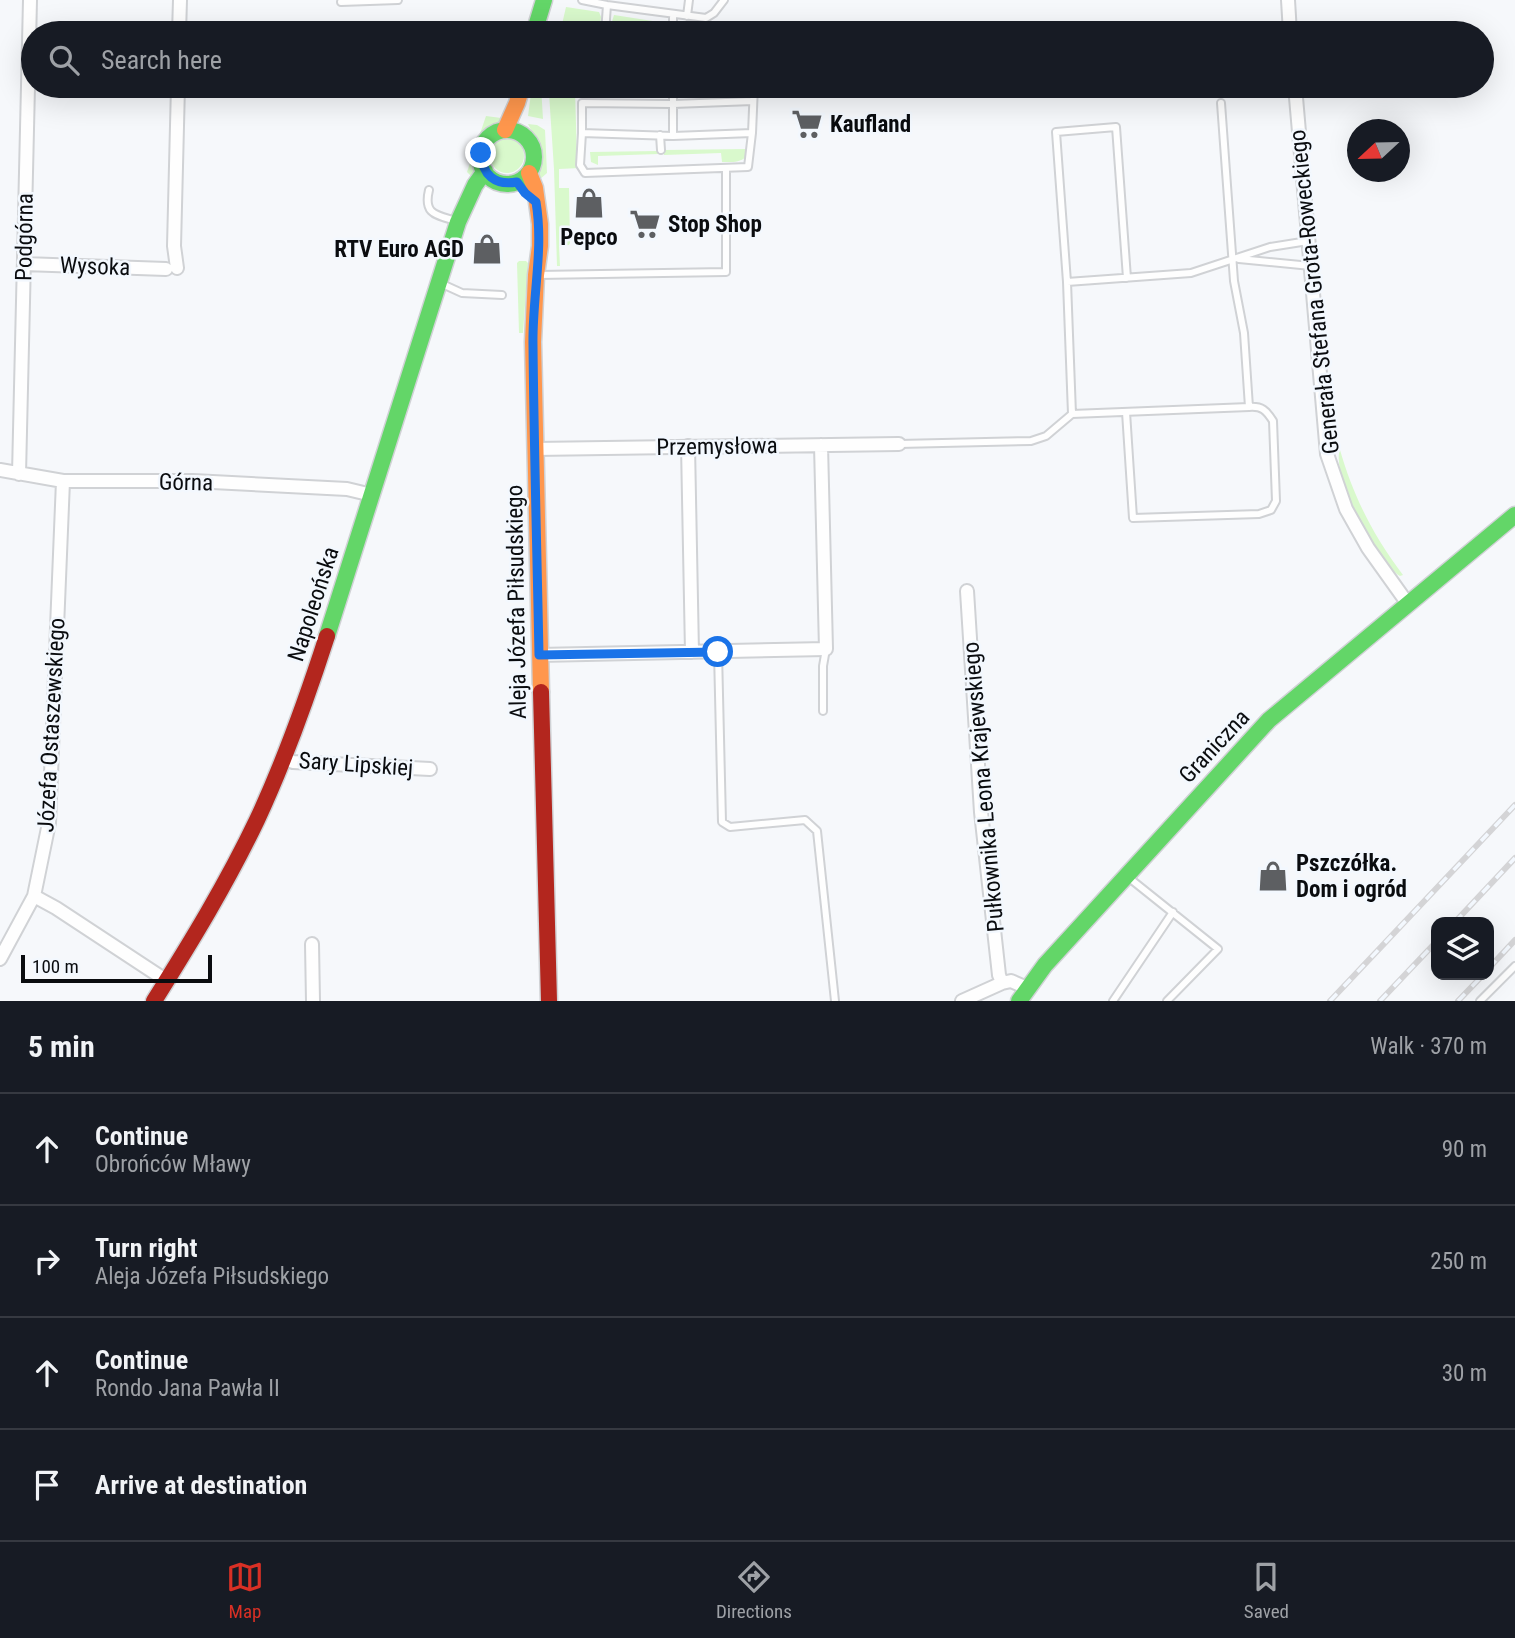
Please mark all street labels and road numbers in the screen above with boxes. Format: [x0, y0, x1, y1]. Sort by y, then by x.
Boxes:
street label: Generała Stefana Grota-Roweckiego [1284, 128, 1345, 455]
street label: Podgórna [10, 193, 39, 281]
street label: Wysoka [59, 252, 131, 281]
street label: Przemysłowa [656, 432, 778, 461]
street label: Górna [159, 469, 213, 496]
street label: Aleja Józefa Piłsudskiego [501, 485, 532, 719]
street label: Napoleońska [282, 543, 345, 665]
street label: Józefa Ostaszewskiego [32, 617, 71, 833]
street label: Pułkownika Leona Krajewskiego [957, 641, 1010, 933]
street label: Graniczna [1174, 704, 1255, 789]
street label: Sary Lipskiej [298, 747, 414, 782]

